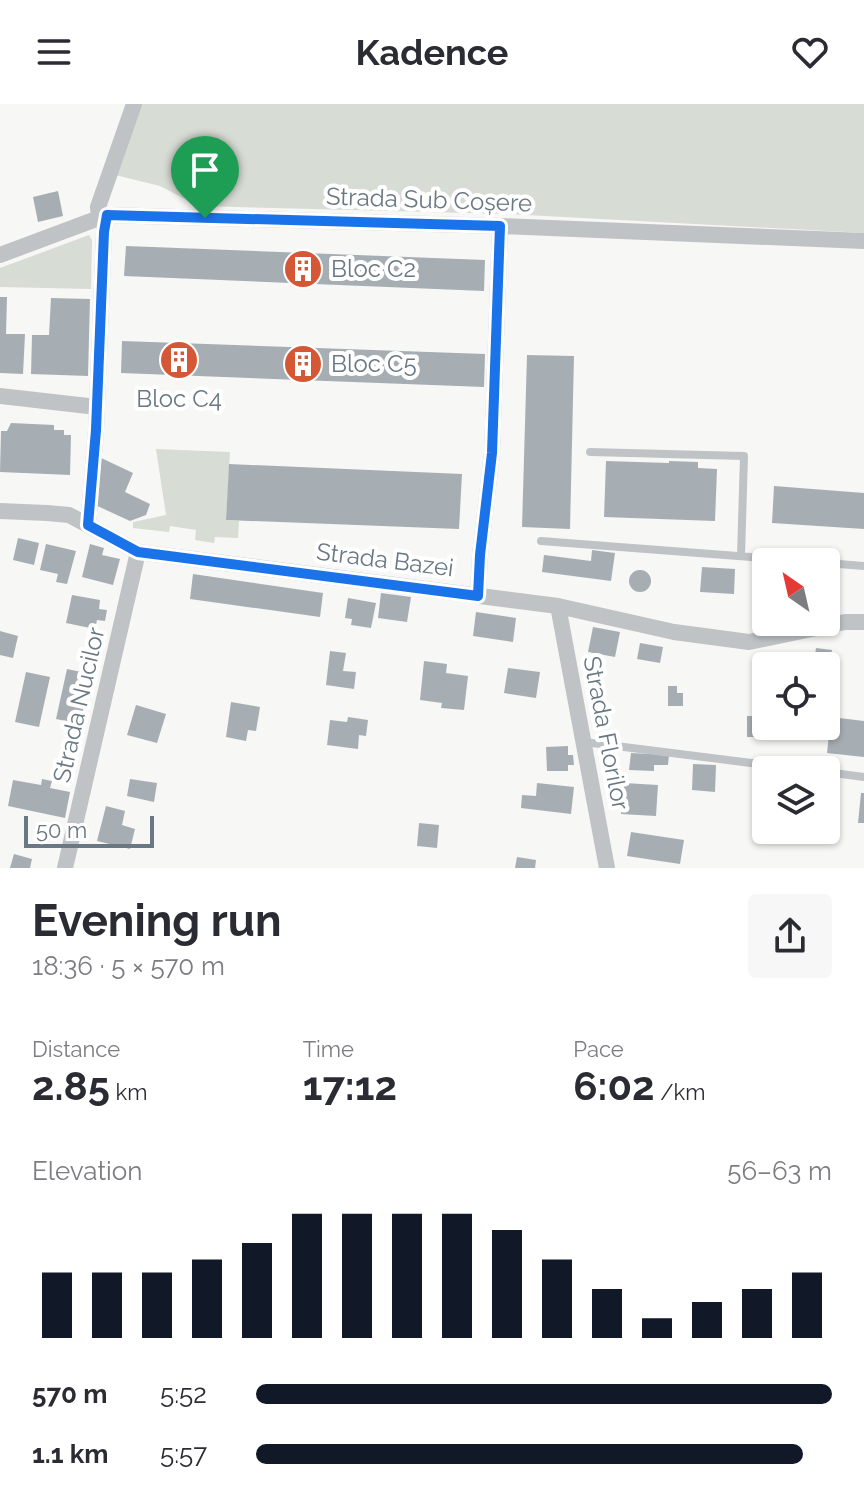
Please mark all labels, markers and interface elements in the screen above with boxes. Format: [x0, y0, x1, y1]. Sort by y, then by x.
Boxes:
icon: menu [32, 30, 76, 74]
icon: heart [788, 30, 832, 74]
text: Kadence [356, 31, 508, 73]
pin [171, 136, 239, 218]
icon: arrive [183, 148, 227, 192]
street label: Strada Sub Coșere [325, 181, 533, 218]
building icon: Bloc C2 [282, 248, 324, 290]
place label: Bloc C2 [331, 254, 416, 283]
building icon: Bloc C4 [158, 339, 200, 381]
building icon: Bloc C5 [282, 343, 324, 385]
place label: Bloc C5 [331, 349, 417, 378]
place label: Bloc C4 [136, 384, 222, 413]
street label: Strada Bazei [315, 537, 455, 582]
north arrow [752, 548, 840, 636]
map controls [752, 548, 840, 844]
street label: Strada Nucilor [47, 624, 111, 785]
button: locate [752, 652, 840, 740]
street label: Strada Florilor [577, 654, 636, 813]
button: layers [752, 756, 840, 844]
scale bar [24, 812, 154, 848]
text: 50 m [36, 817, 87, 843]
button: share [748, 894, 832, 978]
text: Evening run [32, 895, 281, 946]
text: 18:36 · 5 × 570 m [32, 951, 225, 981]
text: Distance [32, 1036, 120, 1062]
text: Time [303, 1036, 354, 1062]
text: Pace [573, 1036, 624, 1062]
text: 2.85 [32, 1062, 110, 1109]
text: 17:12 [303, 1062, 397, 1109]
text: 6:02 [573, 1062, 655, 1109]
text: km [110, 1079, 147, 1105]
text: /km [655, 1079, 705, 1105]
text: Elevation [32, 1156, 142, 1186]
text: 56–63 m [727, 1156, 832, 1186]
text: 570 m [32, 1379, 107, 1409]
text: 5:52 [160, 1379, 207, 1409]
text: 1.1 km [32, 1439, 109, 1469]
text: 5:57 [160, 1439, 207, 1469]

